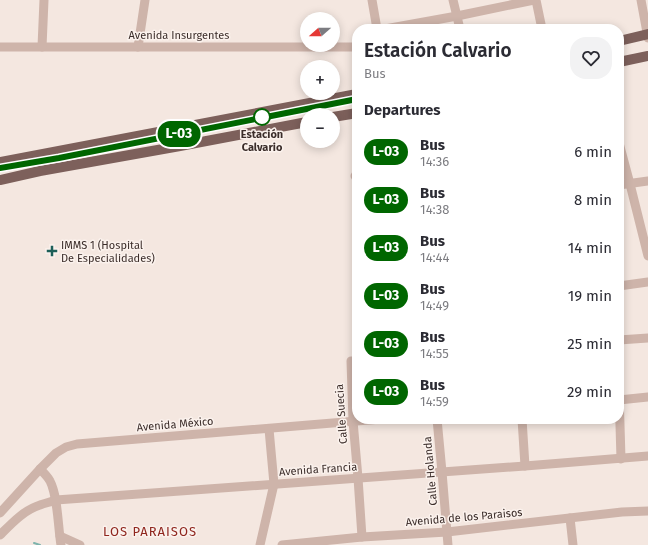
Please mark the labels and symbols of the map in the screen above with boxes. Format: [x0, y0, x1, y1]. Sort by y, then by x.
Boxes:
north arrow [300, 12, 340, 52]
street label: Avenida Insurgentes [129, 29, 229, 42]
marker: Estación Calvario [253, 108, 271, 126]
line badge: L-03 [151, 121, 207, 147]
place label: Estación Calvario [241, 128, 283, 154]
place label: IMMS 1 (Hospital De Especialidades) [61, 239, 155, 265]
marker: IMMS 1 (Hospital De Especialidades) [46, 245, 58, 257]
street label: Calle Suecia [333, 384, 350, 444]
street label: Avenida México [136, 415, 214, 434]
street label: Calle Holanda [421, 436, 440, 506]
street label: Avenida Francia [279, 460, 358, 479]
street label: Avenida de los Paraisos [405, 506, 523, 529]
district label: LOS PARAISOS [103, 524, 197, 539]

